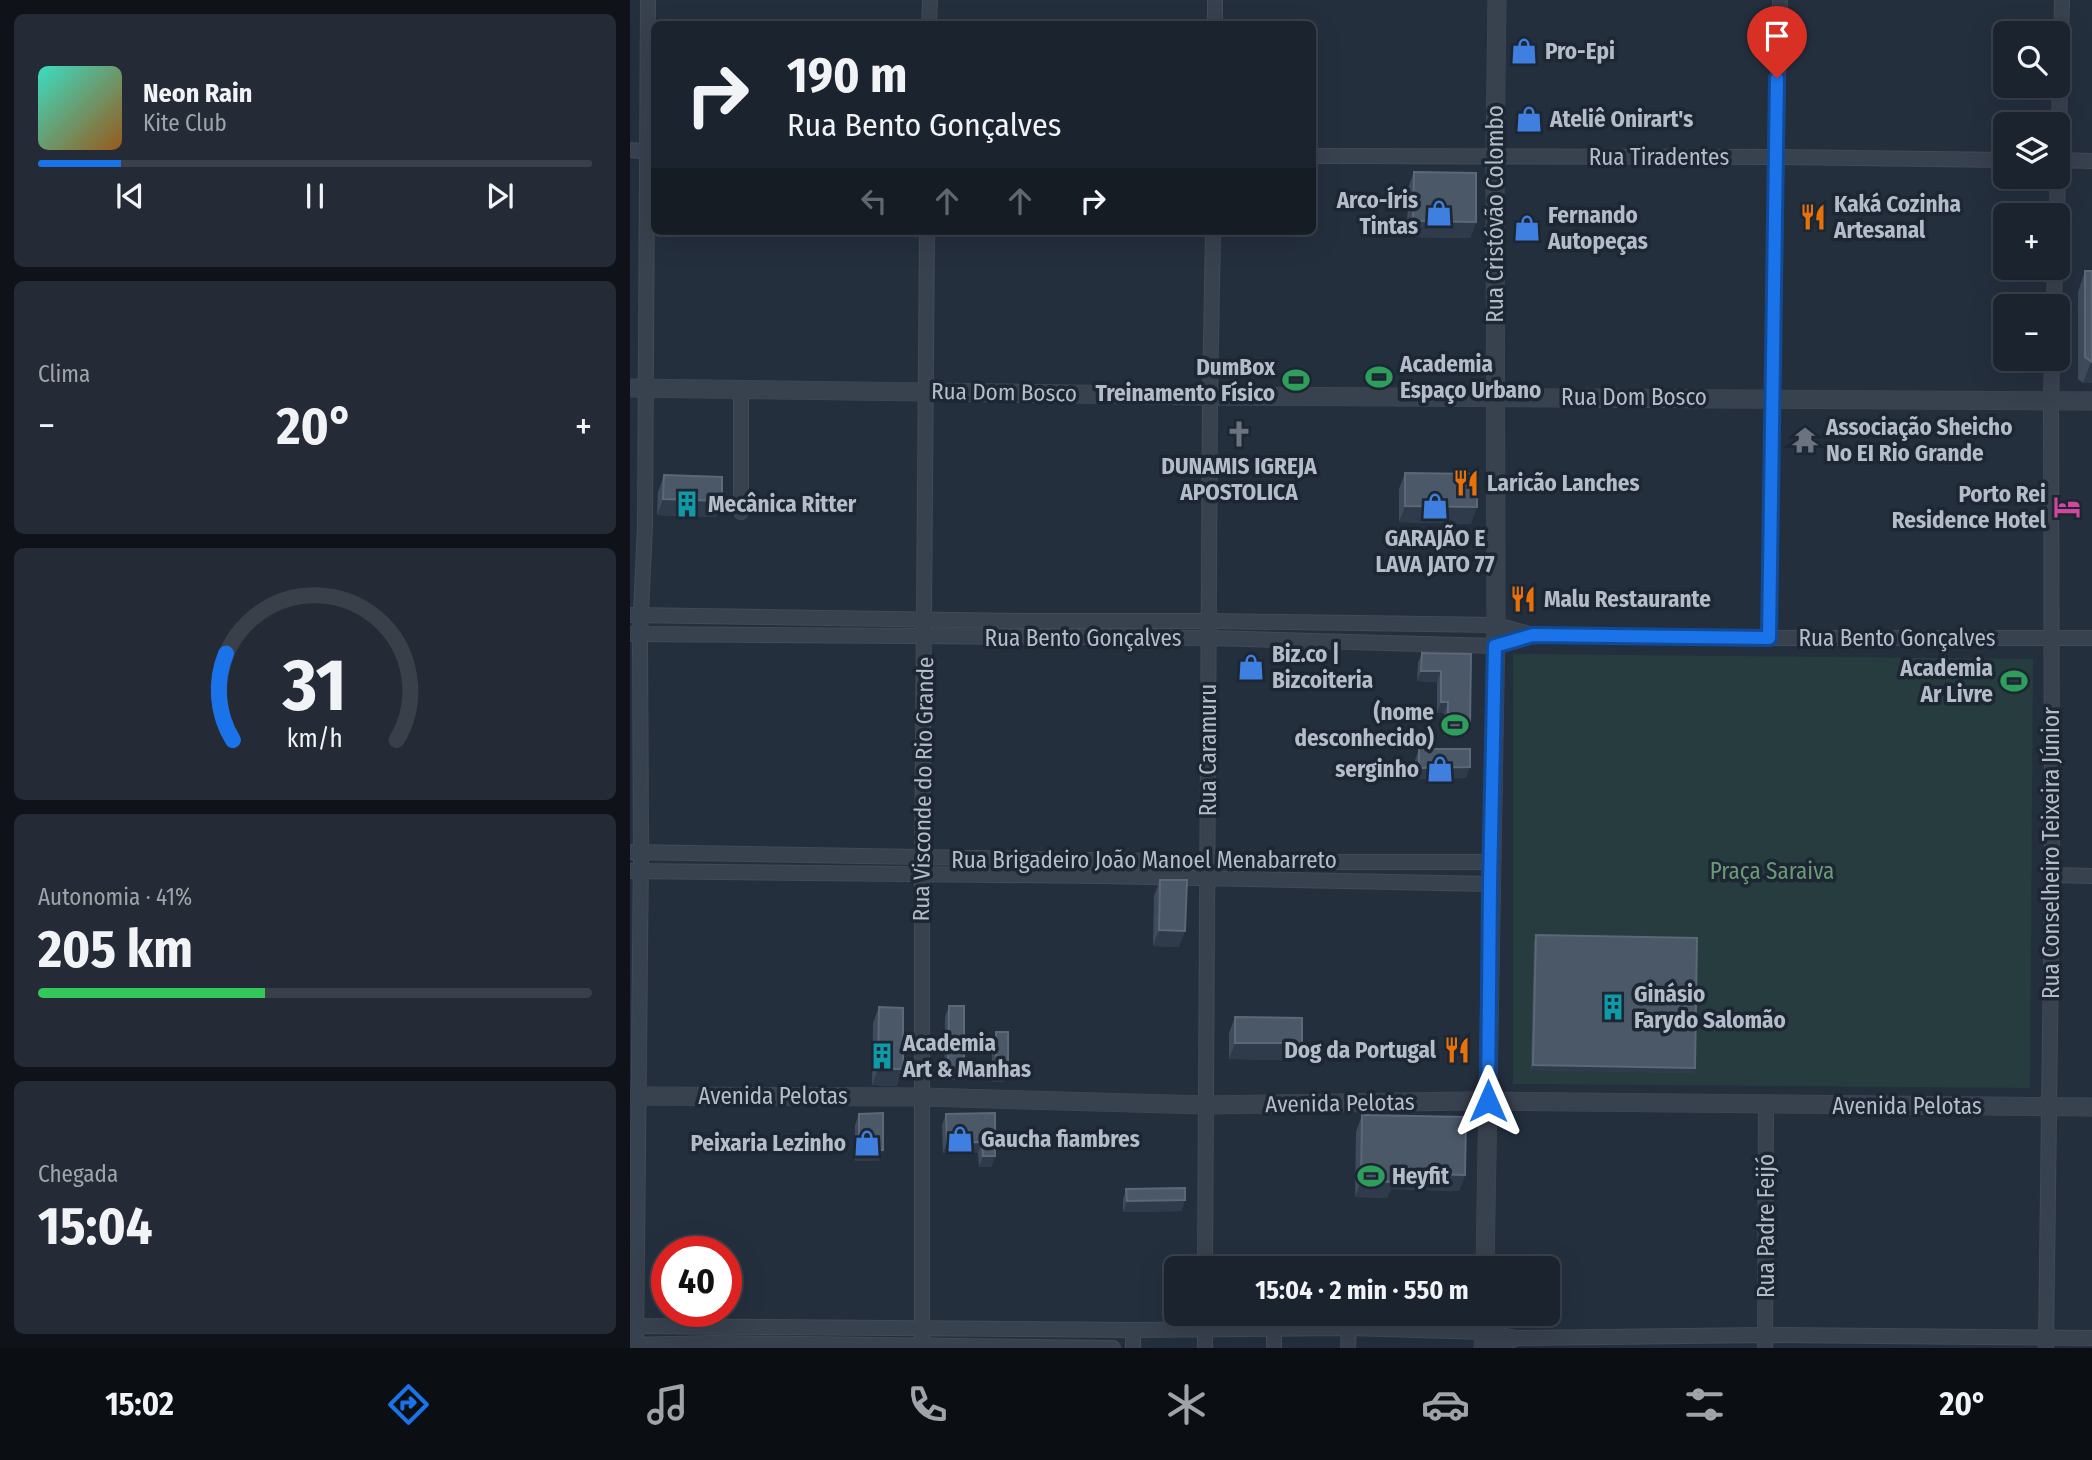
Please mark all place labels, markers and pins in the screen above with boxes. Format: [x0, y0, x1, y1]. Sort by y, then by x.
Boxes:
pin [1747, 6, 1807, 78]
shop icon: Pro-Epi [1509, 36, 1539, 66]
place label: Pro-Epi [1545, 37, 1615, 65]
shop icon: Ateliê Onirart's [1514, 104, 1544, 134]
place label: Ateliê Onirart's [1549, 105, 1693, 133]
place label: Arco-Íris Tintas [1336, 185, 1418, 240]
place label: Kaká Cozinha Artesanal [1833, 190, 1961, 244]
shop icon: Arco-Íris Tintas [1424, 198, 1454, 228]
place label: Fernando Autopeças [1547, 201, 1648, 255]
restaurant icon: Kaká Cozinha Artesanal [1798, 202, 1828, 232]
shop icon: Fernando Autopeças [1512, 213, 1542, 243]
place label: Academia Espaço Urbano [1399, 350, 1541, 404]
place label: DumBox Treinamento Físico [1096, 353, 1276, 407]
sports icon: Academia Espaço Urbano [1364, 362, 1394, 392]
sports icon: DumBox Treinamento Físico [1281, 365, 1311, 395]
place label: Associação Sheicho No EI Rio Grande [1825, 413, 2012, 467]
church icon: DUNAMIS IGREJA APOSTOLICA [1224, 419, 1254, 449]
temple icon: Associação Sheicho No EI Rio Grande [1790, 425, 1820, 455]
place label: DUNAMIS IGREJA APOSTOLICA [1161, 452, 1317, 506]
restaurant icon: Laricão Lanches [1451, 468, 1481, 498]
place label: Laricão Lanches [1487, 469, 1640, 497]
place label: Porto Rei Residence Hotel [1892, 480, 2047, 534]
building icon: Mecânica Ritter [672, 489, 702, 519]
place label: Mecânica Ritter [708, 490, 857, 518]
shop icon: GARAJÃO E LAVA JATO 77 [1420, 491, 1450, 521]
hotel icon: Porto Rei Residence Hotel [2052, 492, 2082, 522]
place label: GARAJÃO E LAVA JATO 77 [1375, 524, 1495, 578]
restaurant icon: Malu Restaurante [1508, 584, 1538, 614]
place label: Malu Restaurante [1544, 585, 1711, 613]
place label: Biz.co | Bizcoiteria [1272, 640, 1373, 694]
shop icon: Biz.co | Bizcoiteria [1236, 652, 1266, 682]
place label: Academia Ar Livre [1899, 654, 1993, 708]
sports icon: Academia Ar Livre [1999, 666, 2029, 696]
place label: (nome desconhecido) [1294, 698, 1434, 752]
sports icon: (nome desconhecido) [1440, 710, 1470, 740]
shop icon: serginho [1425, 754, 1455, 784]
place label: serginho [1335, 755, 1419, 783]
place label: Ginásio Farydo Salomão [1634, 980, 1786, 1034]
building icon: Ginásio Farydo Salomão [1598, 992, 1628, 1022]
place label: Academia Art & Manhas [902, 1029, 1031, 1083]
restaurant icon: Dog da Portugal [1442, 1035, 1472, 1065]
place label: Dog da Portugal [1284, 1036, 1437, 1064]
building icon: Academia Art & Manhas [867, 1041, 897, 1071]
shop icon: Gaucha fiambres [945, 1124, 975, 1154]
place label: Gaucha fiambres [981, 1125, 1140, 1153]
shop icon: Peixaria Lezinho [852, 1128, 882, 1158]
place label: Peixaria Lezinho [690, 1129, 846, 1157]
sports icon: Heyfit [1356, 1161, 1386, 1191]
place label: Heyfit [1392, 1162, 1450, 1190]

